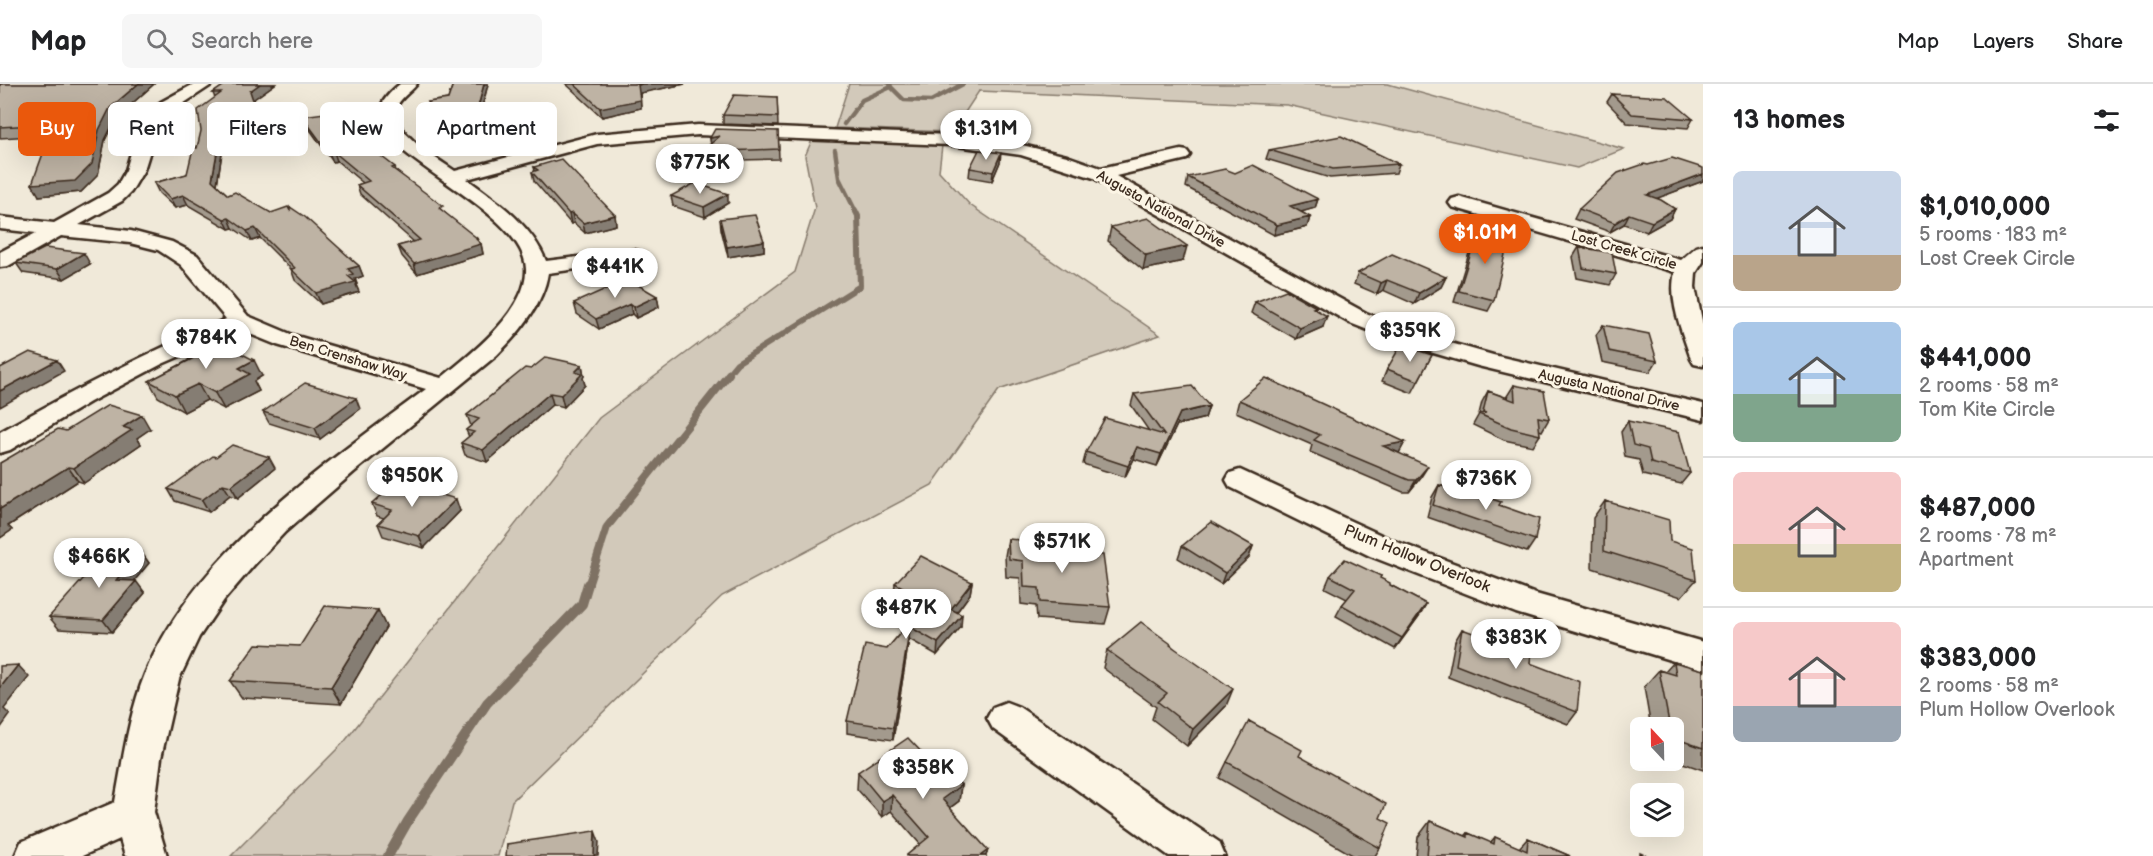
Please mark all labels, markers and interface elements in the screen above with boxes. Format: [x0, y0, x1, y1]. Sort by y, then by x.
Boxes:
search box [122, 14, 542, 68]
text: Map [30, 25, 86, 58]
icon: search [143, 25, 176, 58]
text: Search here [191, 28, 313, 55]
text: Map [1897, 29, 1939, 54]
text: Layers [1972, 29, 2034, 54]
text: Share [2067, 29, 2123, 54]
chip: Buy [18, 102, 96, 156]
chip: Rent [108, 102, 195, 156]
chip: Filters [207, 102, 308, 156]
chip: New [320, 102, 404, 156]
chip: Apartment [416, 102, 557, 156]
icon: filters [2090, 104, 2123, 137]
text: 13 homes [1733, 105, 1845, 136]
pin: $1.31M [937, 110, 1035, 161]
text: $1.31M [954, 117, 1018, 141]
pin: $775K [658, 144, 742, 195]
text: $775K [670, 151, 730, 175]
street label: Augusta National Drive [1094, 167, 1228, 251]
text: $1,010,000 [1919, 192, 2051, 223]
icon: home [1781, 195, 1853, 267]
pin: $1.01M [1436, 214, 1534, 265]
text: $1.01M [1453, 221, 1517, 245]
text: 5 rooms · 183 m² [1919, 223, 2067, 247]
street label: Lost Creek Circle [1569, 227, 1679, 273]
text: Lost Creek Circle [1919, 247, 2075, 271]
pin: $441K [573, 248, 657, 299]
text: $441K [586, 255, 644, 279]
pin: $359K [1368, 312, 1452, 363]
pin: $784K [164, 319, 248, 370]
text: $359K [1379, 319, 1441, 343]
text: $784K [175, 326, 237, 350]
street label: Ben Crenshaw Way [287, 332, 409, 384]
text: $441,000 [1919, 343, 2032, 374]
icon: home [1781, 346, 1853, 418]
street label: Augusta National Drive [1537, 365, 1681, 415]
text: 2 rooms · 58 m² [1919, 374, 2059, 398]
text: Tom Kite Circle [1919, 398, 2055, 422]
pin: $950K [370, 457, 454, 508]
pin: $736K [1444, 460, 1528, 511]
text: $950K [381, 464, 443, 488]
text: $736K [1455, 467, 1517, 491]
text: $487,000 [1919, 493, 2036, 524]
icon: home [1781, 496, 1853, 568]
street label: Plum Hollow Overlook [1341, 521, 1493, 597]
pin: $571K [1020, 523, 1104, 574]
text: 2 rooms · 78 m² [1919, 524, 2057, 548]
text: $571K [1033, 530, 1091, 554]
pin: $466K [57, 538, 141, 589]
text: $466K [68, 545, 130, 569]
text: Apartment [1919, 548, 2014, 572]
pin: $487K [864, 589, 948, 640]
text: $487K [875, 596, 937, 620]
pin: $383K [1474, 619, 1558, 670]
text: $383K [1485, 626, 1547, 650]
text: $383,000 [1919, 643, 2037, 674]
icon: home [1781, 646, 1853, 718]
text: 2 rooms · 58 m² [1919, 674, 2059, 698]
text: Plum Hollow Overlook [1919, 698, 2114, 722]
north arrow [1630, 717, 1684, 771]
map controls [1630, 717, 1684, 837]
pin: $358K [881, 749, 965, 800]
text: $358K [892, 756, 954, 780]
button: layers [1630, 783, 1684, 837]

